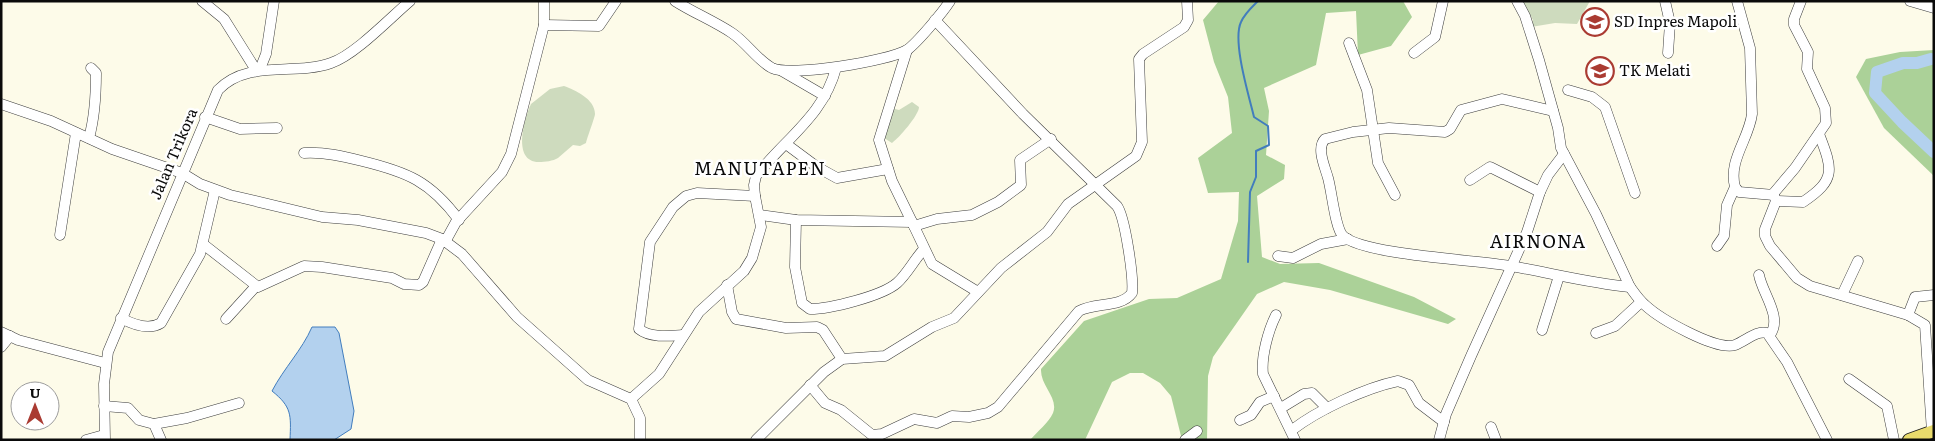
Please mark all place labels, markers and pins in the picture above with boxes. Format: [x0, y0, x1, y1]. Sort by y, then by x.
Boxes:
school or university icon: SD Inpres Mapoli [1580, 7, 1610, 37]
place label: SD Inpres Mapoli [1614, 9, 1737, 32]
school or university icon: TK Melati [1585, 56, 1615, 86]
place label: TK Melati [1619, 58, 1690, 81]

